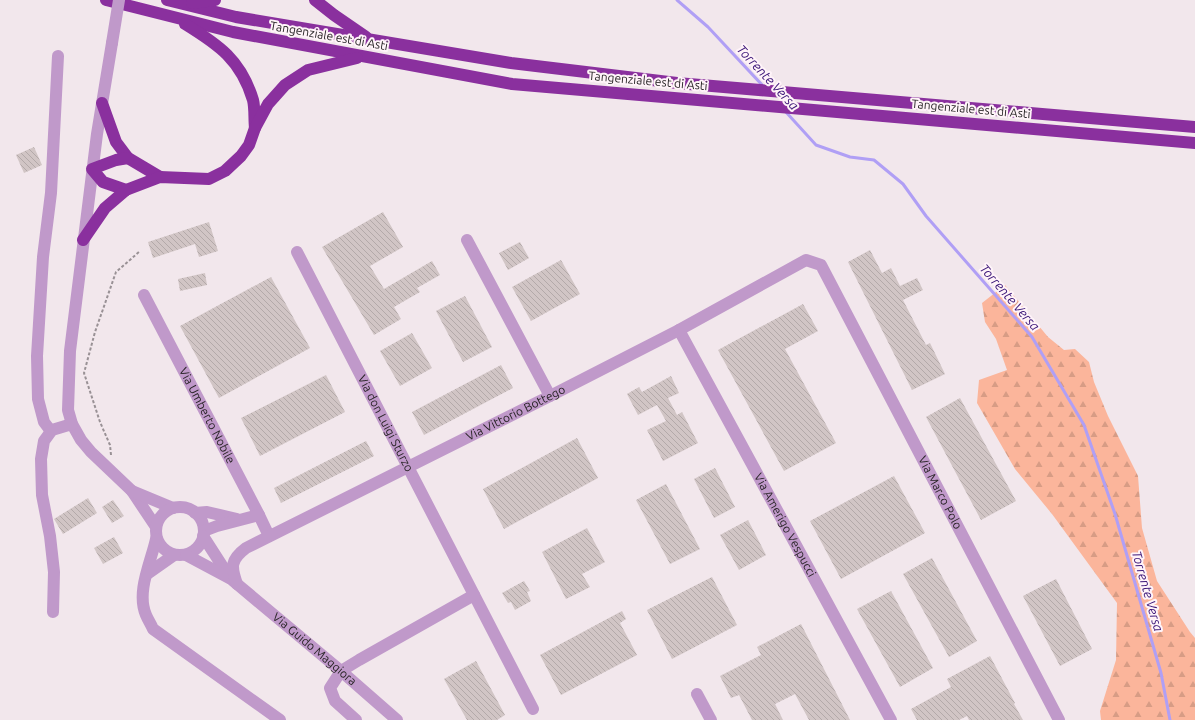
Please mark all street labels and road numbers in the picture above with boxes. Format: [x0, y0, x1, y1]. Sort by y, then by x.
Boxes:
street label: Tangenziale est di Asti [269, 19, 389, 52]
street label: Tangenziale est di Asti [588, 69, 708, 92]
street label: Tangenziale est di Asti [911, 97, 1031, 120]
street label: Via Umberto Nobile [177, 365, 238, 465]
street label: Via don Luigi Sturzo [356, 373, 416, 474]
street label: Via Vittorio Bottego [464, 382, 567, 443]
street label: Via Marco Polo [916, 454, 965, 531]
street label: Via Amerigo Vespucci [752, 471, 819, 579]
street label: Via Guido Maggiora [270, 610, 359, 688]

